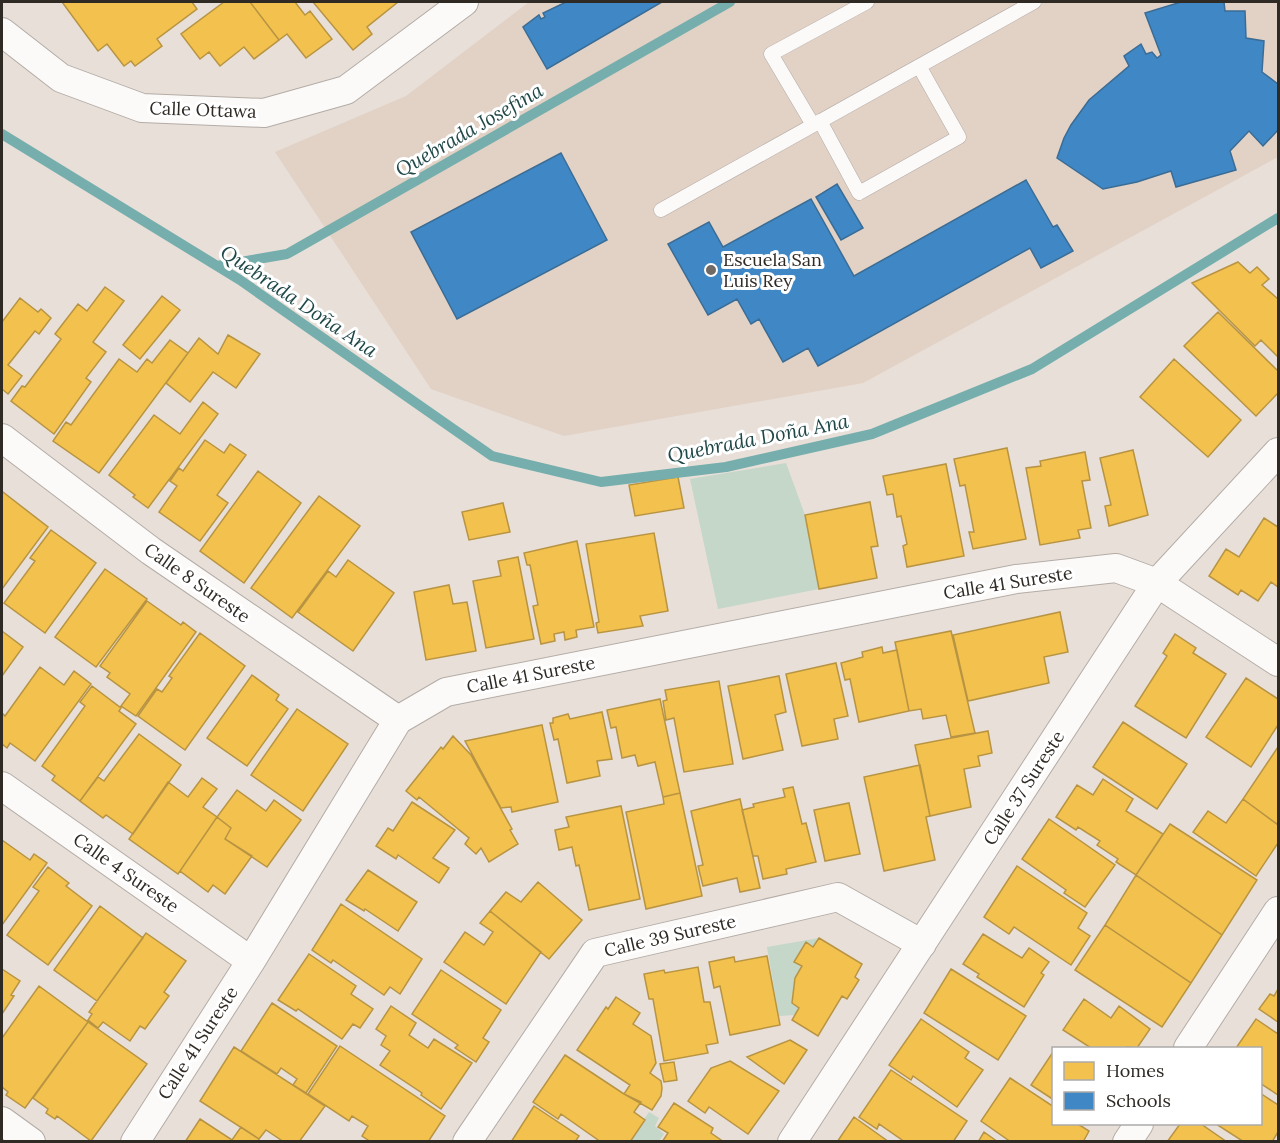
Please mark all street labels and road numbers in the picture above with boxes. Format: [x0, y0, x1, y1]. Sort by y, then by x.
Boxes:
street label: Calle Ottawa [149, 96, 257, 123]
street label: Calle 8 Sureste [140, 538, 255, 628]
street label: Calle 41 Sureste [942, 561, 1074, 604]
street label: Calle 41 Sureste [465, 651, 597, 698]
street label: Calle 37 Sureste [978, 726, 1069, 849]
street label: Calle 4 Sureste [69, 828, 184, 918]
street label: Calle 39 Sureste [602, 909, 738, 962]
street label: Calle 41 Sureste [152, 982, 243, 1104]

